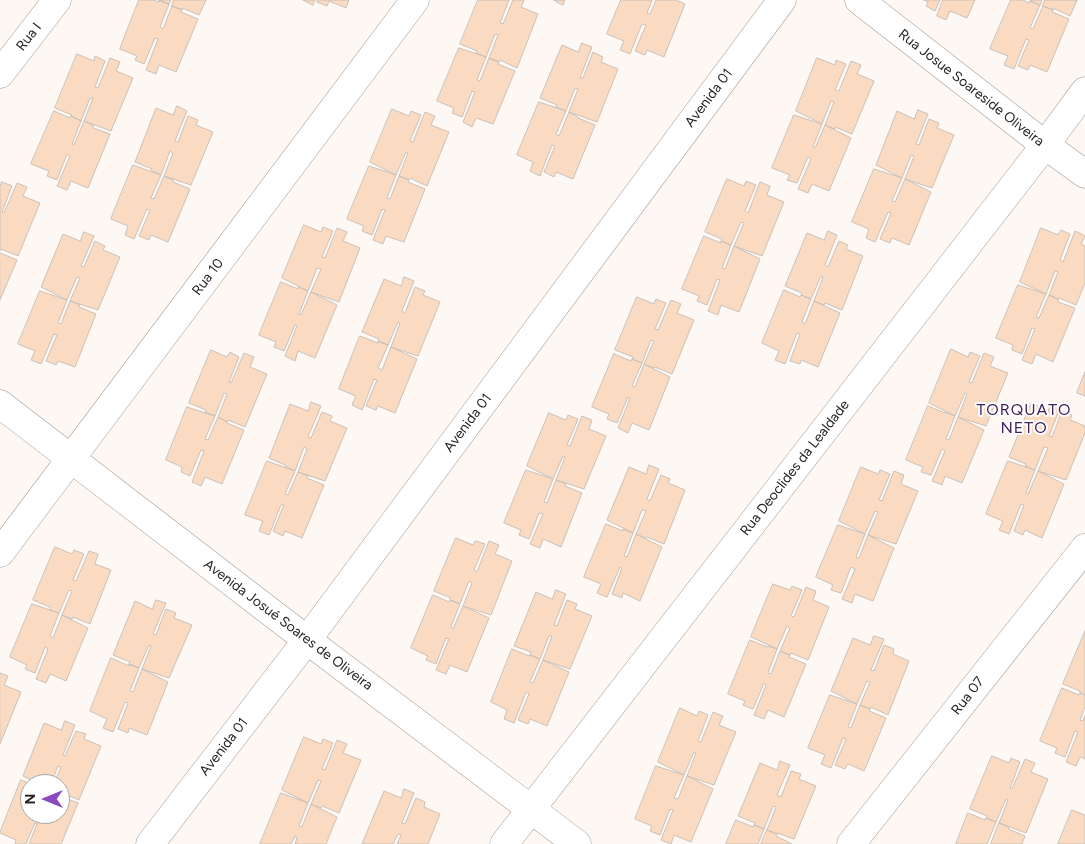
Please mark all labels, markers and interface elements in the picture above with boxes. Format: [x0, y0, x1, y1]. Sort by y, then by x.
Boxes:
street label: Rua I [13, 20, 45, 54]
street label: Rua Josue Soareside Oliveira [895, 26, 1047, 150]
street label: Avenida 01 [682, 66, 736, 130]
street label: Rua 10 [189, 255, 227, 299]
street label: Avenida 01 [441, 391, 495, 455]
street label: Rua Deoclides da Lealdade [737, 397, 853, 539]
district label: TORQUATO NETO [976, 400, 1072, 438]
street label: Avenida Josué Soares de Oliveira [200, 556, 376, 694]
street label: Rua 07 [948, 674, 988, 718]
street label: Avenida 01 [196, 715, 252, 779]
north arrow [20, 774, 70, 824]
text: N [22, 794, 39, 804]

